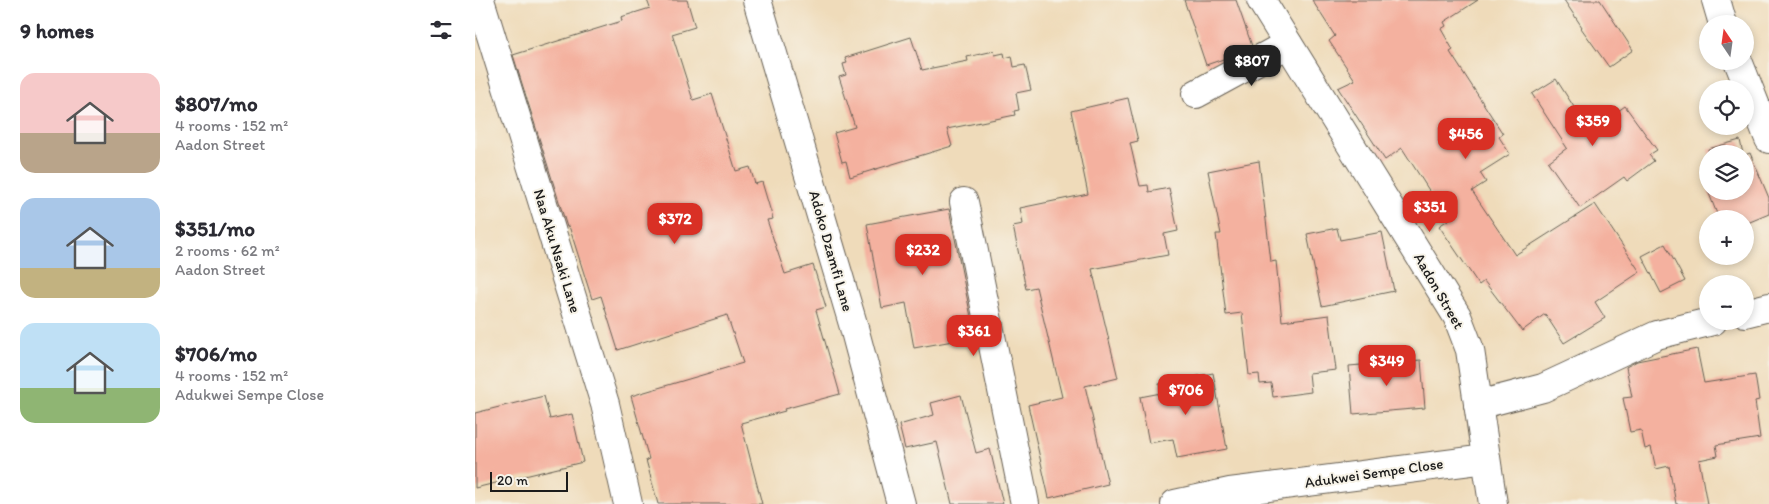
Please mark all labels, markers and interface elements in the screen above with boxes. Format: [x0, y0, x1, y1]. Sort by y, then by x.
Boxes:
north arrow [1699, 15, 1754, 70]
map controls [1699, 15, 1754, 330]
icon: filters [427, 16, 455, 44]
text: 9 homes [20, 18, 94, 43]
pin: $807 [1222, 44, 1282, 87]
text: $807 [1235, 51, 1269, 70]
button: locate [1699, 80, 1754, 135]
text: $807/mo [175, 91, 258, 116]
icon: home [60, 93, 120, 153]
pin: $359 [1563, 104, 1623, 147]
text: $359 [1576, 111, 1610, 130]
text: 4 rooms · 152 m² [175, 116, 288, 135]
pin: $456 [1436, 118, 1496, 160]
text: $456 [1449, 124, 1483, 143]
text: Aadon Street [175, 135, 265, 154]
button: layers [1699, 145, 1754, 200]
street label: Naa Aku Nsaki Lane [530, 187, 584, 315]
street label: Adoko Dzamfi Lane [805, 188, 857, 314]
pin: $351 [1400, 190, 1460, 233]
text: $351 [1414, 197, 1446, 216]
pin: $372 [645, 202, 705, 245]
text: $372 [658, 209, 692, 228]
button: + [1699, 210, 1754, 265]
text: $351/mo [175, 216, 255, 241]
icon: home [60, 218, 120, 278]
pin: $232 [893, 234, 953, 276]
text: $232 [906, 240, 940, 259]
text: 2 rooms · 62 m² [175, 241, 280, 260]
street label: Aadon Street [1410, 250, 1468, 333]
text: Aadon Street [175, 260, 265, 279]
button: − [1699, 275, 1754, 330]
pin: $361 [944, 314, 1004, 357]
text: $361 [958, 321, 990, 340]
text: $706/mo [175, 341, 257, 366]
icon: home [60, 343, 120, 403]
pin: $349 [1357, 344, 1417, 387]
text: $349 [1370, 351, 1404, 370]
text: 4 rooms · 152 m² [175, 366, 288, 385]
pin: $706 [1156, 374, 1216, 416]
text: $706 [1169, 380, 1203, 399]
text: Adukwei Sempe Close [175, 385, 324, 404]
street label: Adukwei Sempe Close [1304, 454, 1444, 492]
scale bar [490, 469, 567, 492]
text: 20 m [497, 472, 528, 489]

